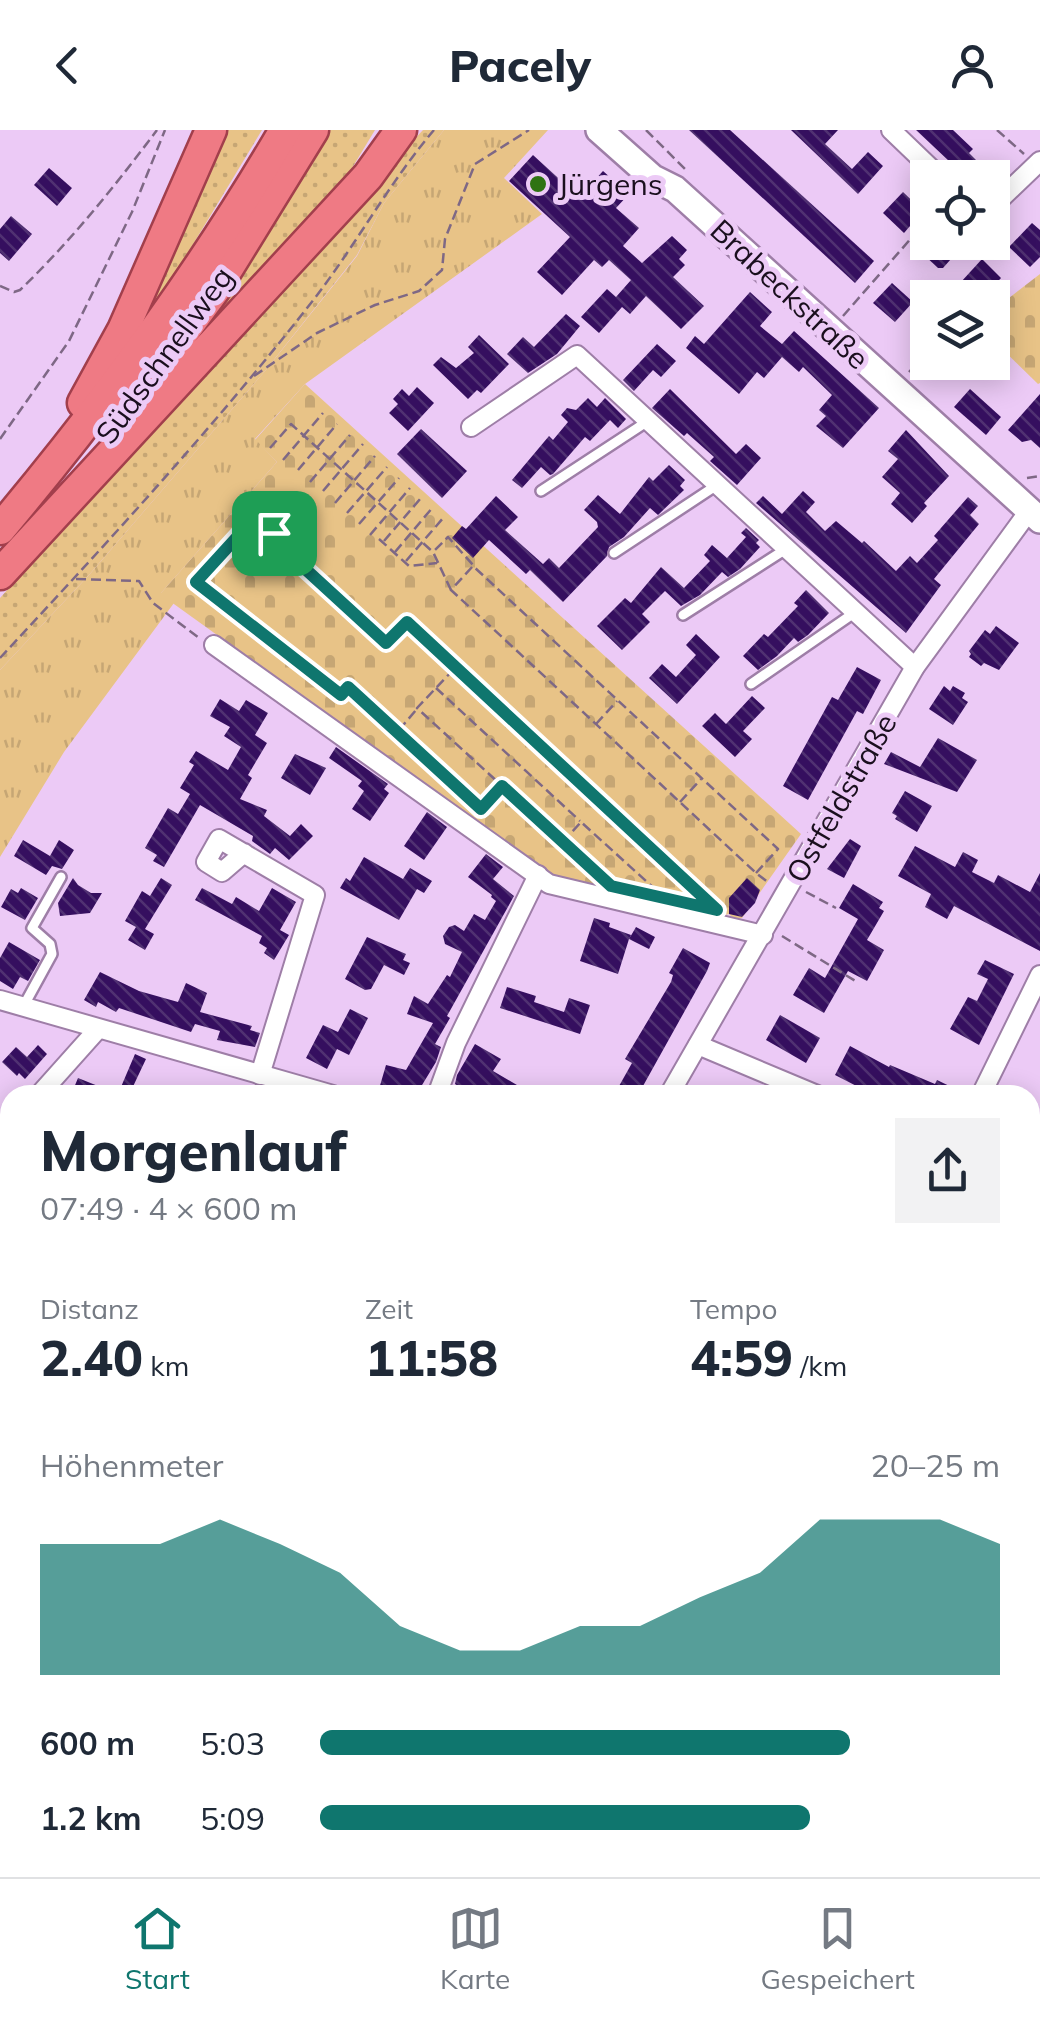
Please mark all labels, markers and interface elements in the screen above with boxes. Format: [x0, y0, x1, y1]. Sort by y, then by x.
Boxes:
text: Pacely [449, 37, 591, 93]
icon: back [40, 38, 95, 93]
icon: person [945, 38, 1000, 93]
map controls [910, 160, 1010, 380]
button: locate [910, 160, 1010, 260]
place label: Jürgens [558, 165, 663, 203]
marker: Jürgens [527, 173, 549, 195]
street label: Brabeckstraße [703, 211, 877, 377]
street label: Südschnellweg [87, 259, 241, 451]
button: layers [910, 280, 1010, 380]
pin [232, 491, 317, 576]
icon: arrive [247, 506, 302, 561]
street label: Ostfeldstraße [777, 707, 905, 889]
text: Morgenlauf [40, 1116, 347, 1185]
button: share [895, 1118, 1000, 1223]
text: 07:49 · 4 × 600 m [40, 1188, 297, 1228]
text: Distanz [40, 1291, 139, 1326]
text: Zeit [365, 1291, 413, 1326]
text: Tempo [690, 1291, 777, 1326]
text: 2.40 [40, 1326, 143, 1389]
text: 11:58 [365, 1326, 498, 1389]
text: 4:59 [690, 1326, 793, 1389]
text: km [143, 1348, 189, 1383]
text: /km [793, 1348, 847, 1383]
text: Höhenmeter [40, 1445, 223, 1485]
text: 20–25 m [871, 1445, 1000, 1485]
text: 600 m [40, 1723, 135, 1763]
text: 5:03 [200, 1723, 265, 1763]
text: 1.2 km [40, 1798, 142, 1838]
text: 5:09 [200, 1798, 265, 1838]
tab: Start [125, 1901, 190, 1996]
tab: Karte [440, 1901, 510, 1996]
tab: Gespeichert [760, 1901, 915, 1996]

